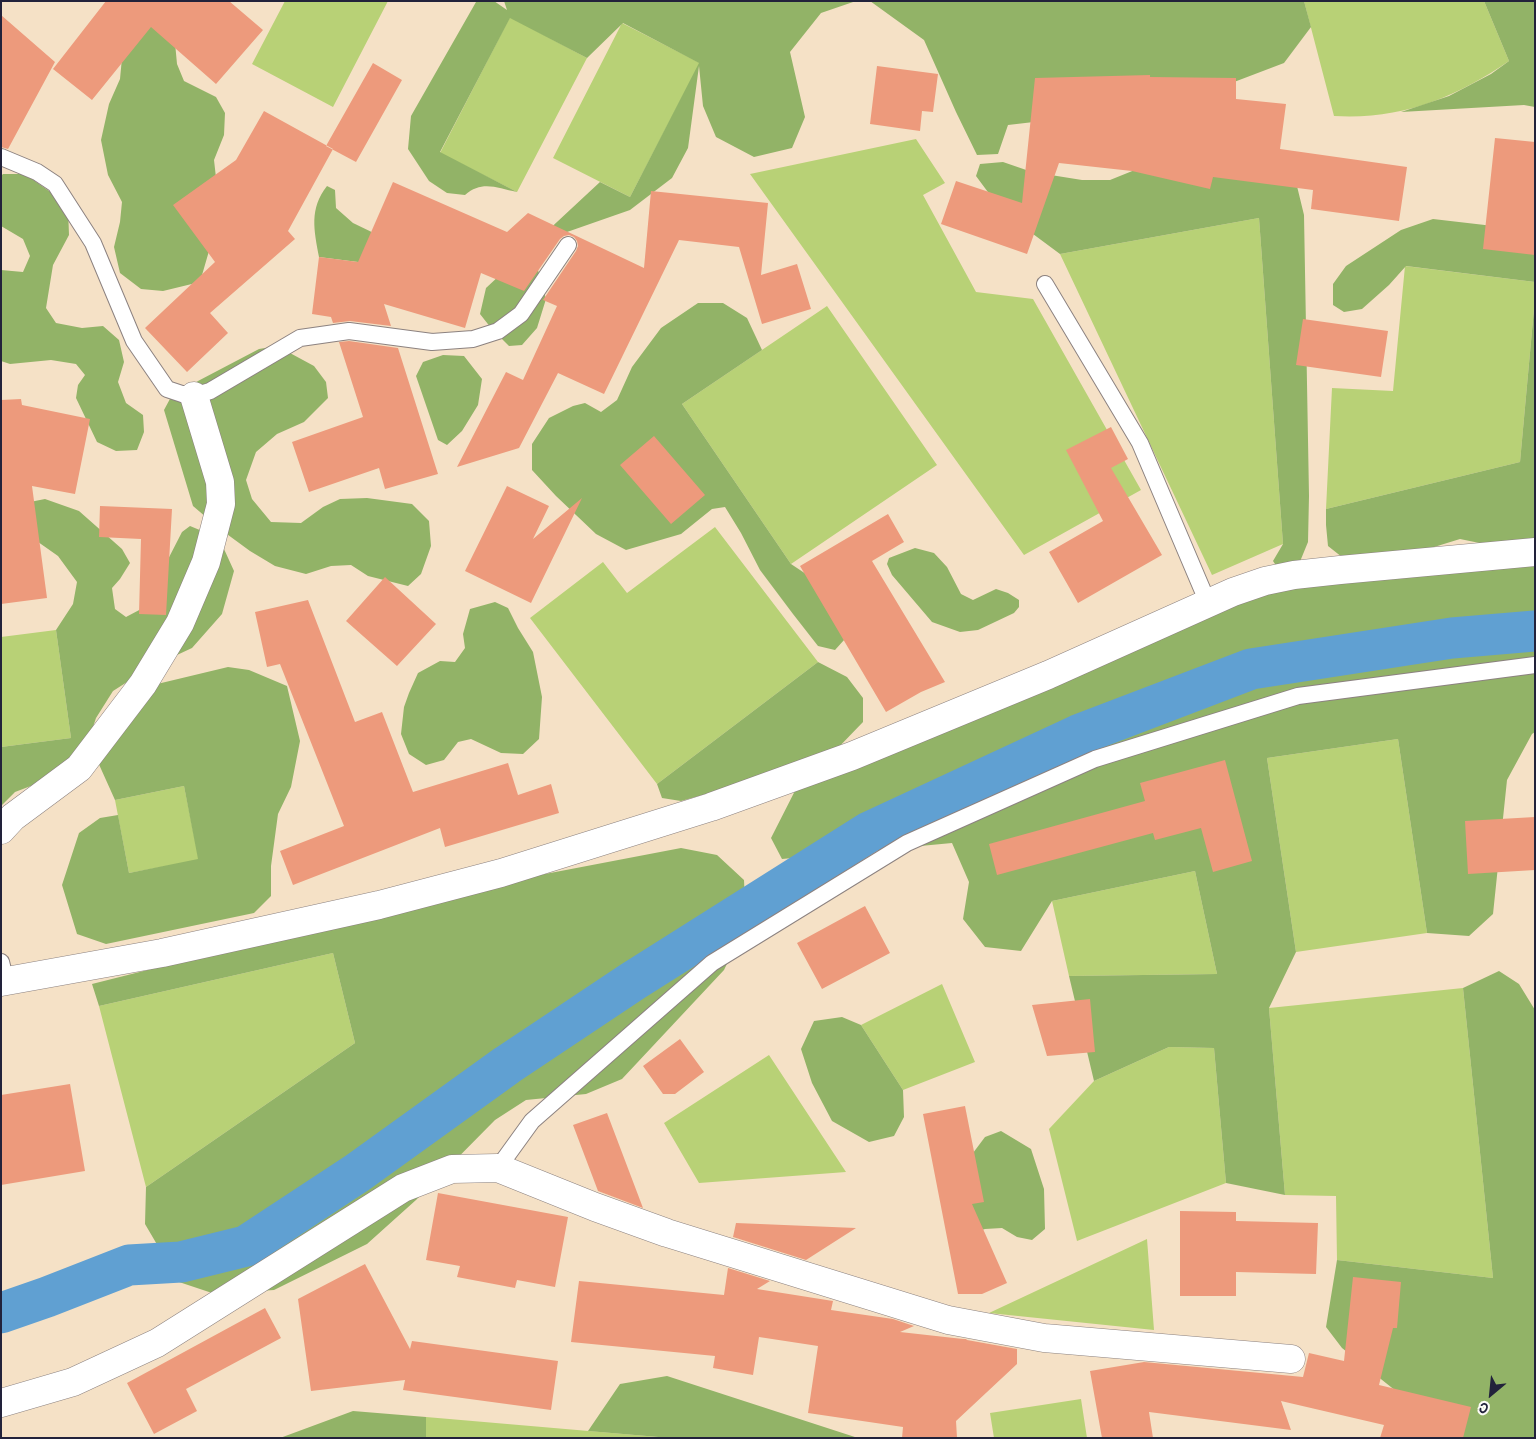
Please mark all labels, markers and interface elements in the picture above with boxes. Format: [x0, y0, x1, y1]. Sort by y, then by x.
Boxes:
north arrow [1466, 1369, 1516, 1419]
text: С [1476, 1398, 1492, 1417]

